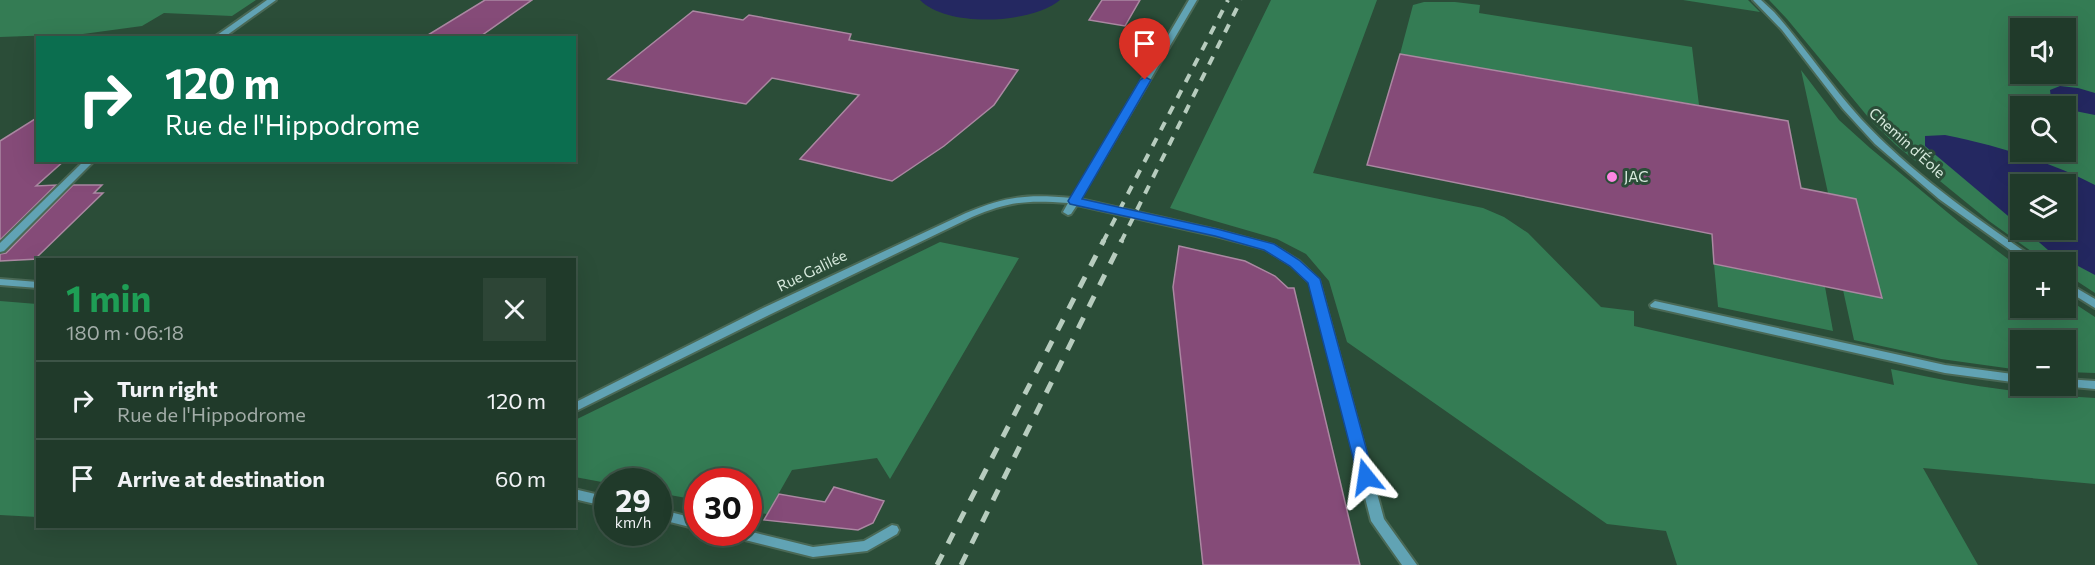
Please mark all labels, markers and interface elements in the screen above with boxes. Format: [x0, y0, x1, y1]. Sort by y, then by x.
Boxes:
pin [1119, 18, 1170, 80]
map controls [2010, 18, 2076, 396]
button: sound [2010, 18, 2076, 84]
icon: arrive [1128, 27, 1161, 60]
text: 120 m [165, 56, 280, 108]
icon: right [66, 60, 144, 138]
button: search [2010, 96, 2076, 162]
street label: Chemin d'Éole [1866, 103, 1950, 181]
text: Rue de l'Hippodrome [165, 108, 420, 141]
place label: JAC [1624, 167, 1649, 185]
marker: JAC [1605, 170, 1619, 184]
button: layers [2010, 174, 2076, 240]
street label: Rue Galilée [774, 245, 849, 295]
button: + [2010, 252, 2076, 318]
text: 1 min [66, 275, 151, 319]
button: close [483, 278, 546, 341]
text: 180 m · 06:18 [66, 320, 184, 344]
button: − [2010, 330, 2076, 396]
text: Turn right [117, 375, 218, 402]
icon: right [66, 384, 99, 417]
text: 120 m [487, 387, 546, 414]
text: Rue de l'Hippodrome [117, 402, 306, 426]
position arrow [1334, 445, 1398, 509]
icon: arrive [66, 462, 99, 495]
text: Arrive at destination [117, 465, 325, 492]
text: 60 m [495, 465, 546, 492]
speed limit sign: 30 [684, 468, 762, 546]
text: 29 [615, 481, 651, 518]
text: km/h [615, 513, 651, 531]

